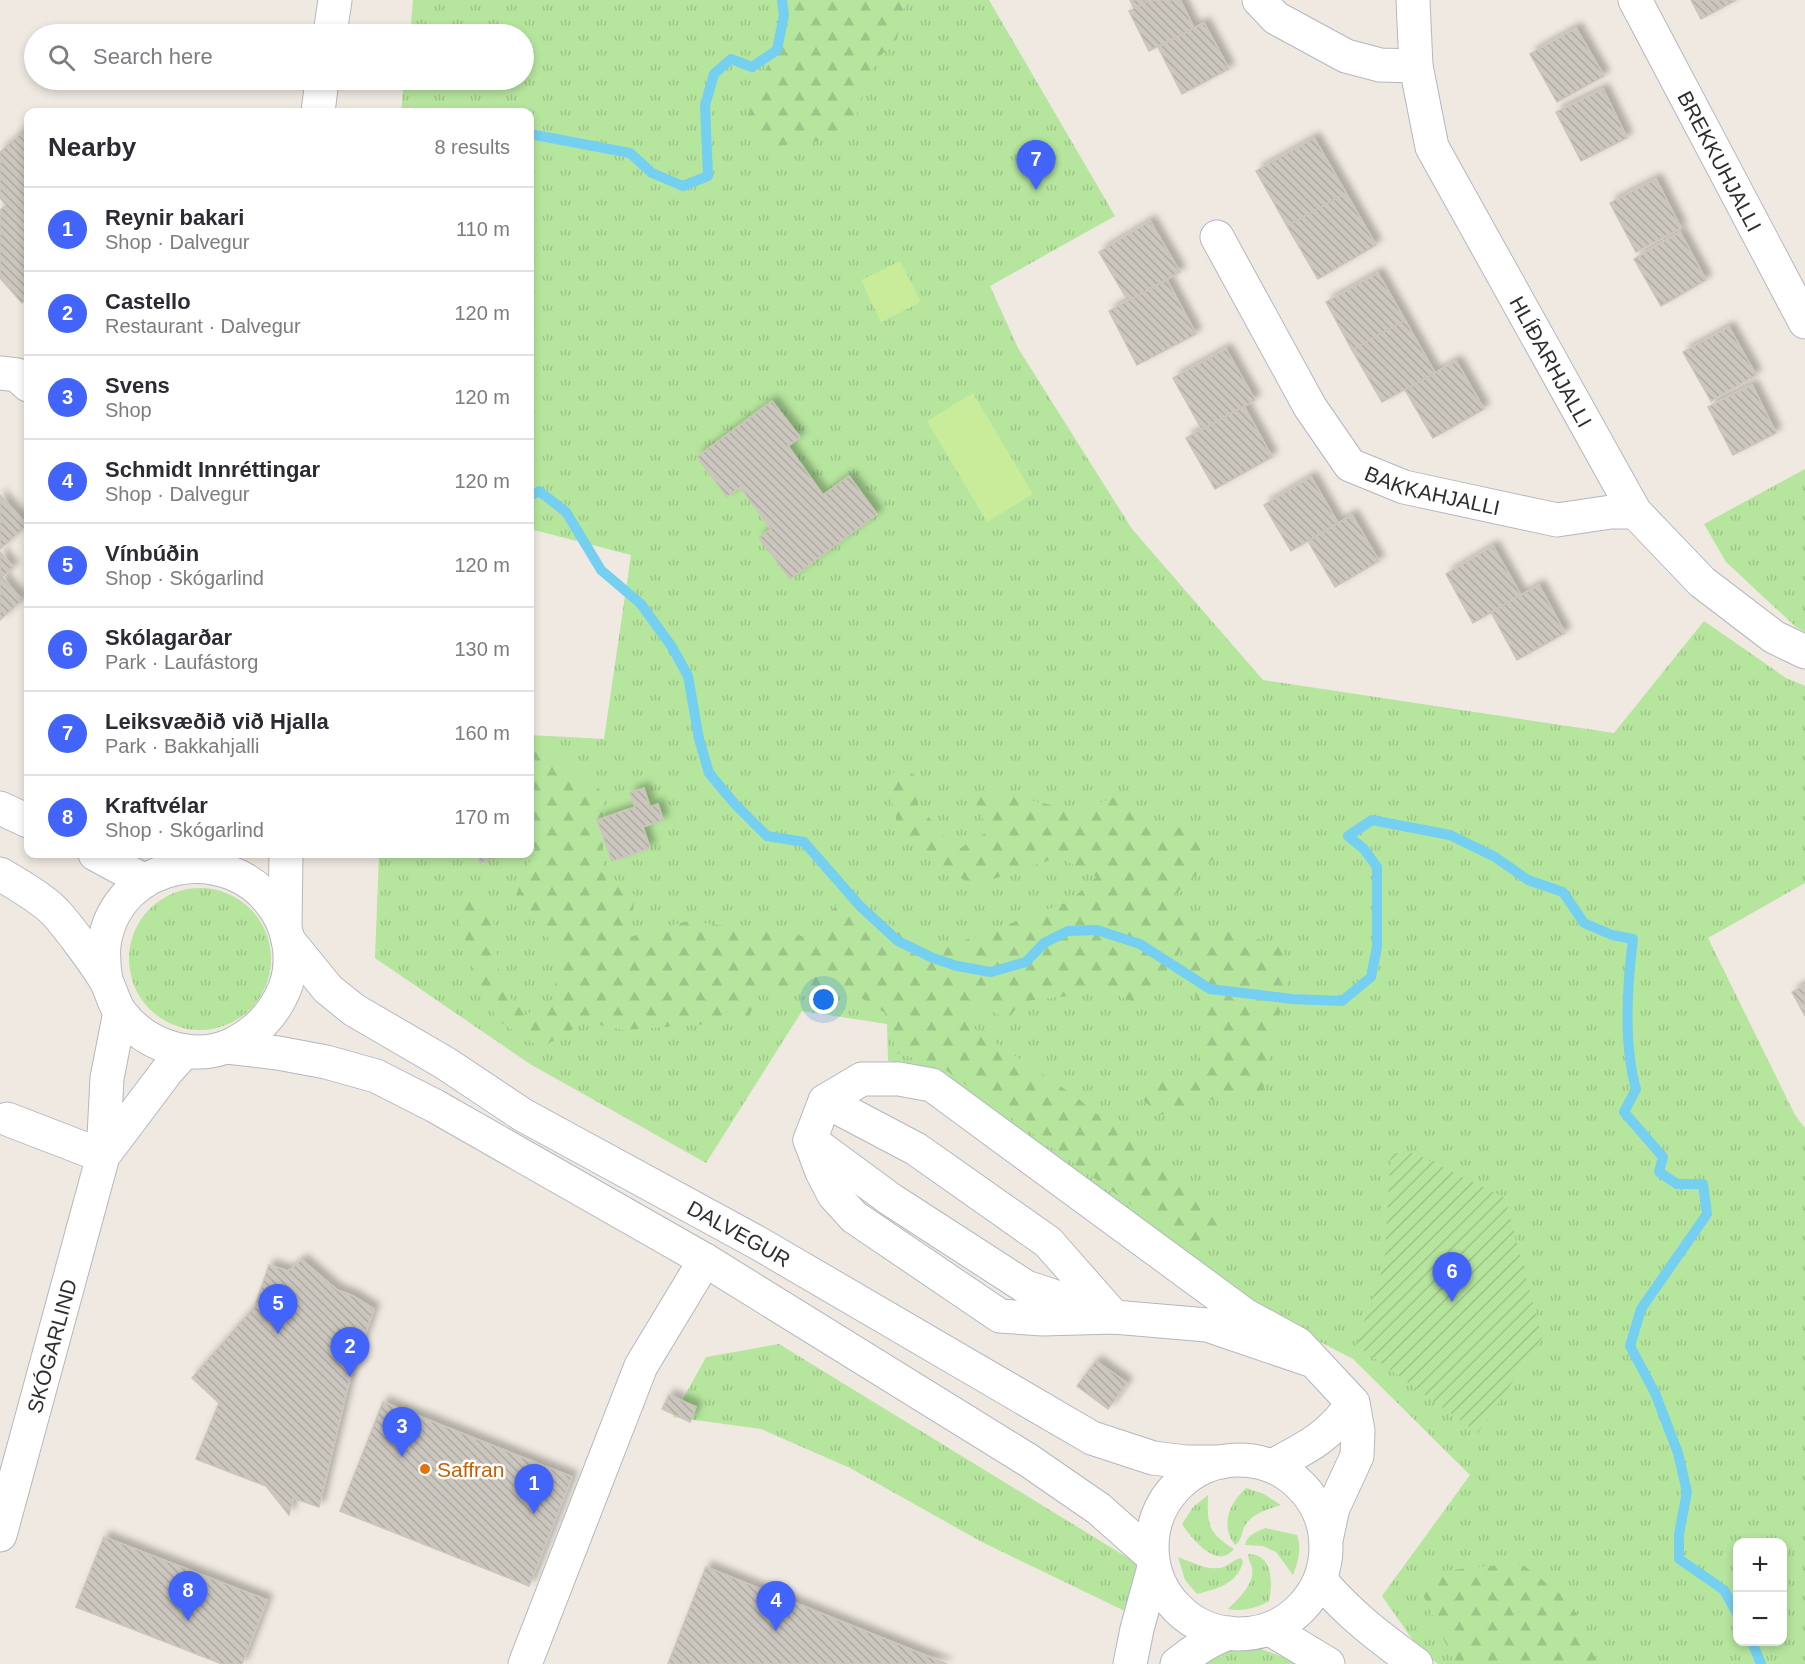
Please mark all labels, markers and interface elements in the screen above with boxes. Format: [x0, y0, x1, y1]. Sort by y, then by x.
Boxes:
search box [24, 24, 534, 90]
icon: search [45, 41, 78, 74]
text: Search here [93, 44, 213, 69]
street label: BREKKUHJALLI [1674, 87, 1766, 235]
text: Nearby [48, 132, 136, 162]
text: 8 results [434, 136, 510, 158]
pin: 7 [1016, 140, 1056, 190]
text: Reynir bakari [105, 205, 244, 230]
text: 1 [62, 218, 73, 240]
text: 110 m [456, 218, 510, 240]
text: Shop · Dalvegur [105, 231, 250, 253]
text: Castello [105, 289, 191, 314]
street label: HLÍÐARHJALLI [1506, 292, 1597, 431]
text: 2 [62, 302, 73, 324]
text: 120 m [454, 302, 510, 324]
text: Restaurant · Dalvegur [105, 315, 301, 337]
text: Svens [105, 373, 170, 398]
text: 3 [62, 386, 73, 408]
text: 120 m [454, 386, 510, 408]
text: Shop [105, 399, 152, 421]
text: Schmidt Innréttingar [105, 457, 320, 482]
street label: BAKKAHJALLI [1362, 461, 1502, 519]
text: 4 [62, 470, 73, 492]
text: 120 m [454, 470, 510, 492]
text: Shop · Dalvegur [105, 483, 250, 505]
text: Vínbúðin [105, 541, 199, 566]
text: 5 [62, 554, 73, 576]
text: 120 m [454, 554, 510, 576]
text: Shop · Skógarlind [105, 567, 264, 589]
text: Skólagarðar [105, 625, 232, 650]
text: 6 [62, 638, 73, 660]
text: 130 m [454, 638, 510, 660]
text: Park · Laufástorg [105, 651, 258, 673]
text: Leiksvæðið við Hjalla [105, 709, 329, 734]
text: 7 [62, 722, 73, 744]
text: 160 m [454, 722, 510, 744]
text: Park · Bakkahjalli [105, 735, 260, 757]
text: Kraftvélar [105, 793, 208, 818]
text: 8 [62, 806, 73, 828]
text: 170 m [454, 806, 510, 828]
text: Shop · Skógarlind [105, 819, 264, 841]
your location [809, 985, 838, 1014]
street label: DALVEGUR [684, 1195, 795, 1271]
pin: 6 [1432, 1252, 1472, 1302]
street label: SKÓGARLIND [22, 1276, 81, 1415]
pin: 5 [258, 1284, 298, 1334]
pin: 2 [330, 1328, 370, 1377]
pin: 3 [382, 1408, 422, 1457]
place label: Saffran [437, 1458, 504, 1481]
marker: Saffran [418, 1462, 432, 1476]
pin: 1 [514, 1464, 554, 1514]
map controls [1733, 1538, 1787, 1646]
button: + [1733, 1538, 1787, 1592]
pin: 8 [168, 1572, 207, 1621]
pin: 4 [756, 1582, 796, 1631]
button: − [1733, 1592, 1787, 1646]

